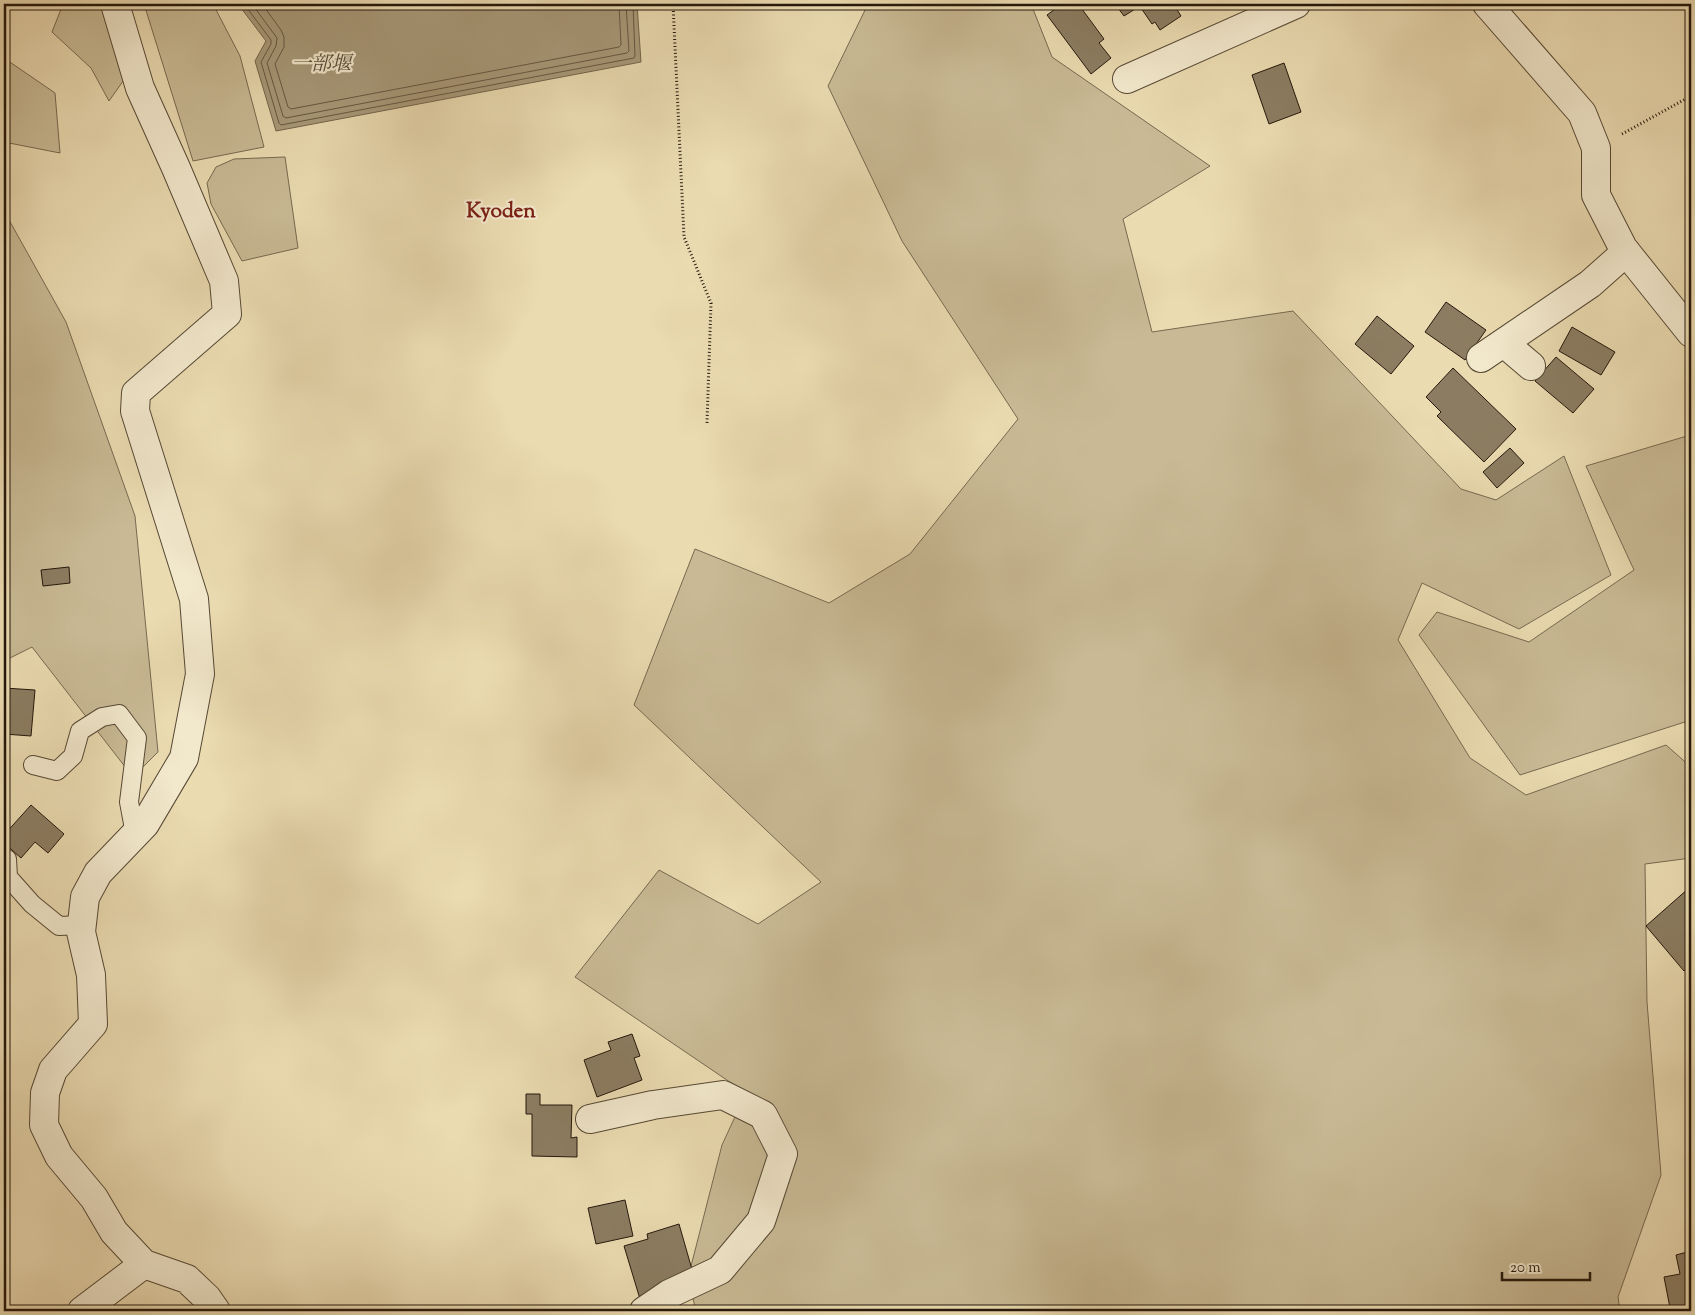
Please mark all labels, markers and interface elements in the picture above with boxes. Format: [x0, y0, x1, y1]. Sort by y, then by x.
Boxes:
water label: 一部堰 [291, 51, 354, 80]
district label: Kyoden [466, 197, 536, 227]
scale bar [1502, 1250, 1590, 1282]
text: 20 m [1510, 1258, 1541, 1279]

